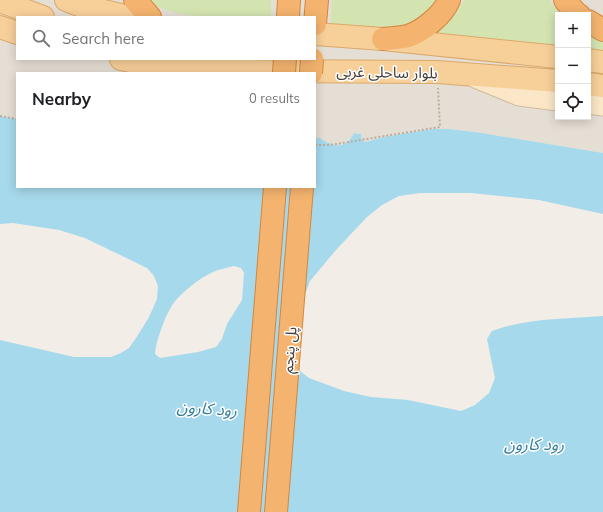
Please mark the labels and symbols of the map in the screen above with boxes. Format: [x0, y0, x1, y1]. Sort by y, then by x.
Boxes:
street label: بلوار ساحلی غربی [336, 62, 438, 82]
street label: پل پنجم [277, 326, 303, 374]
water label: رود کارون [176, 396, 238, 420]
water label: رود کارون [504, 434, 564, 454]

